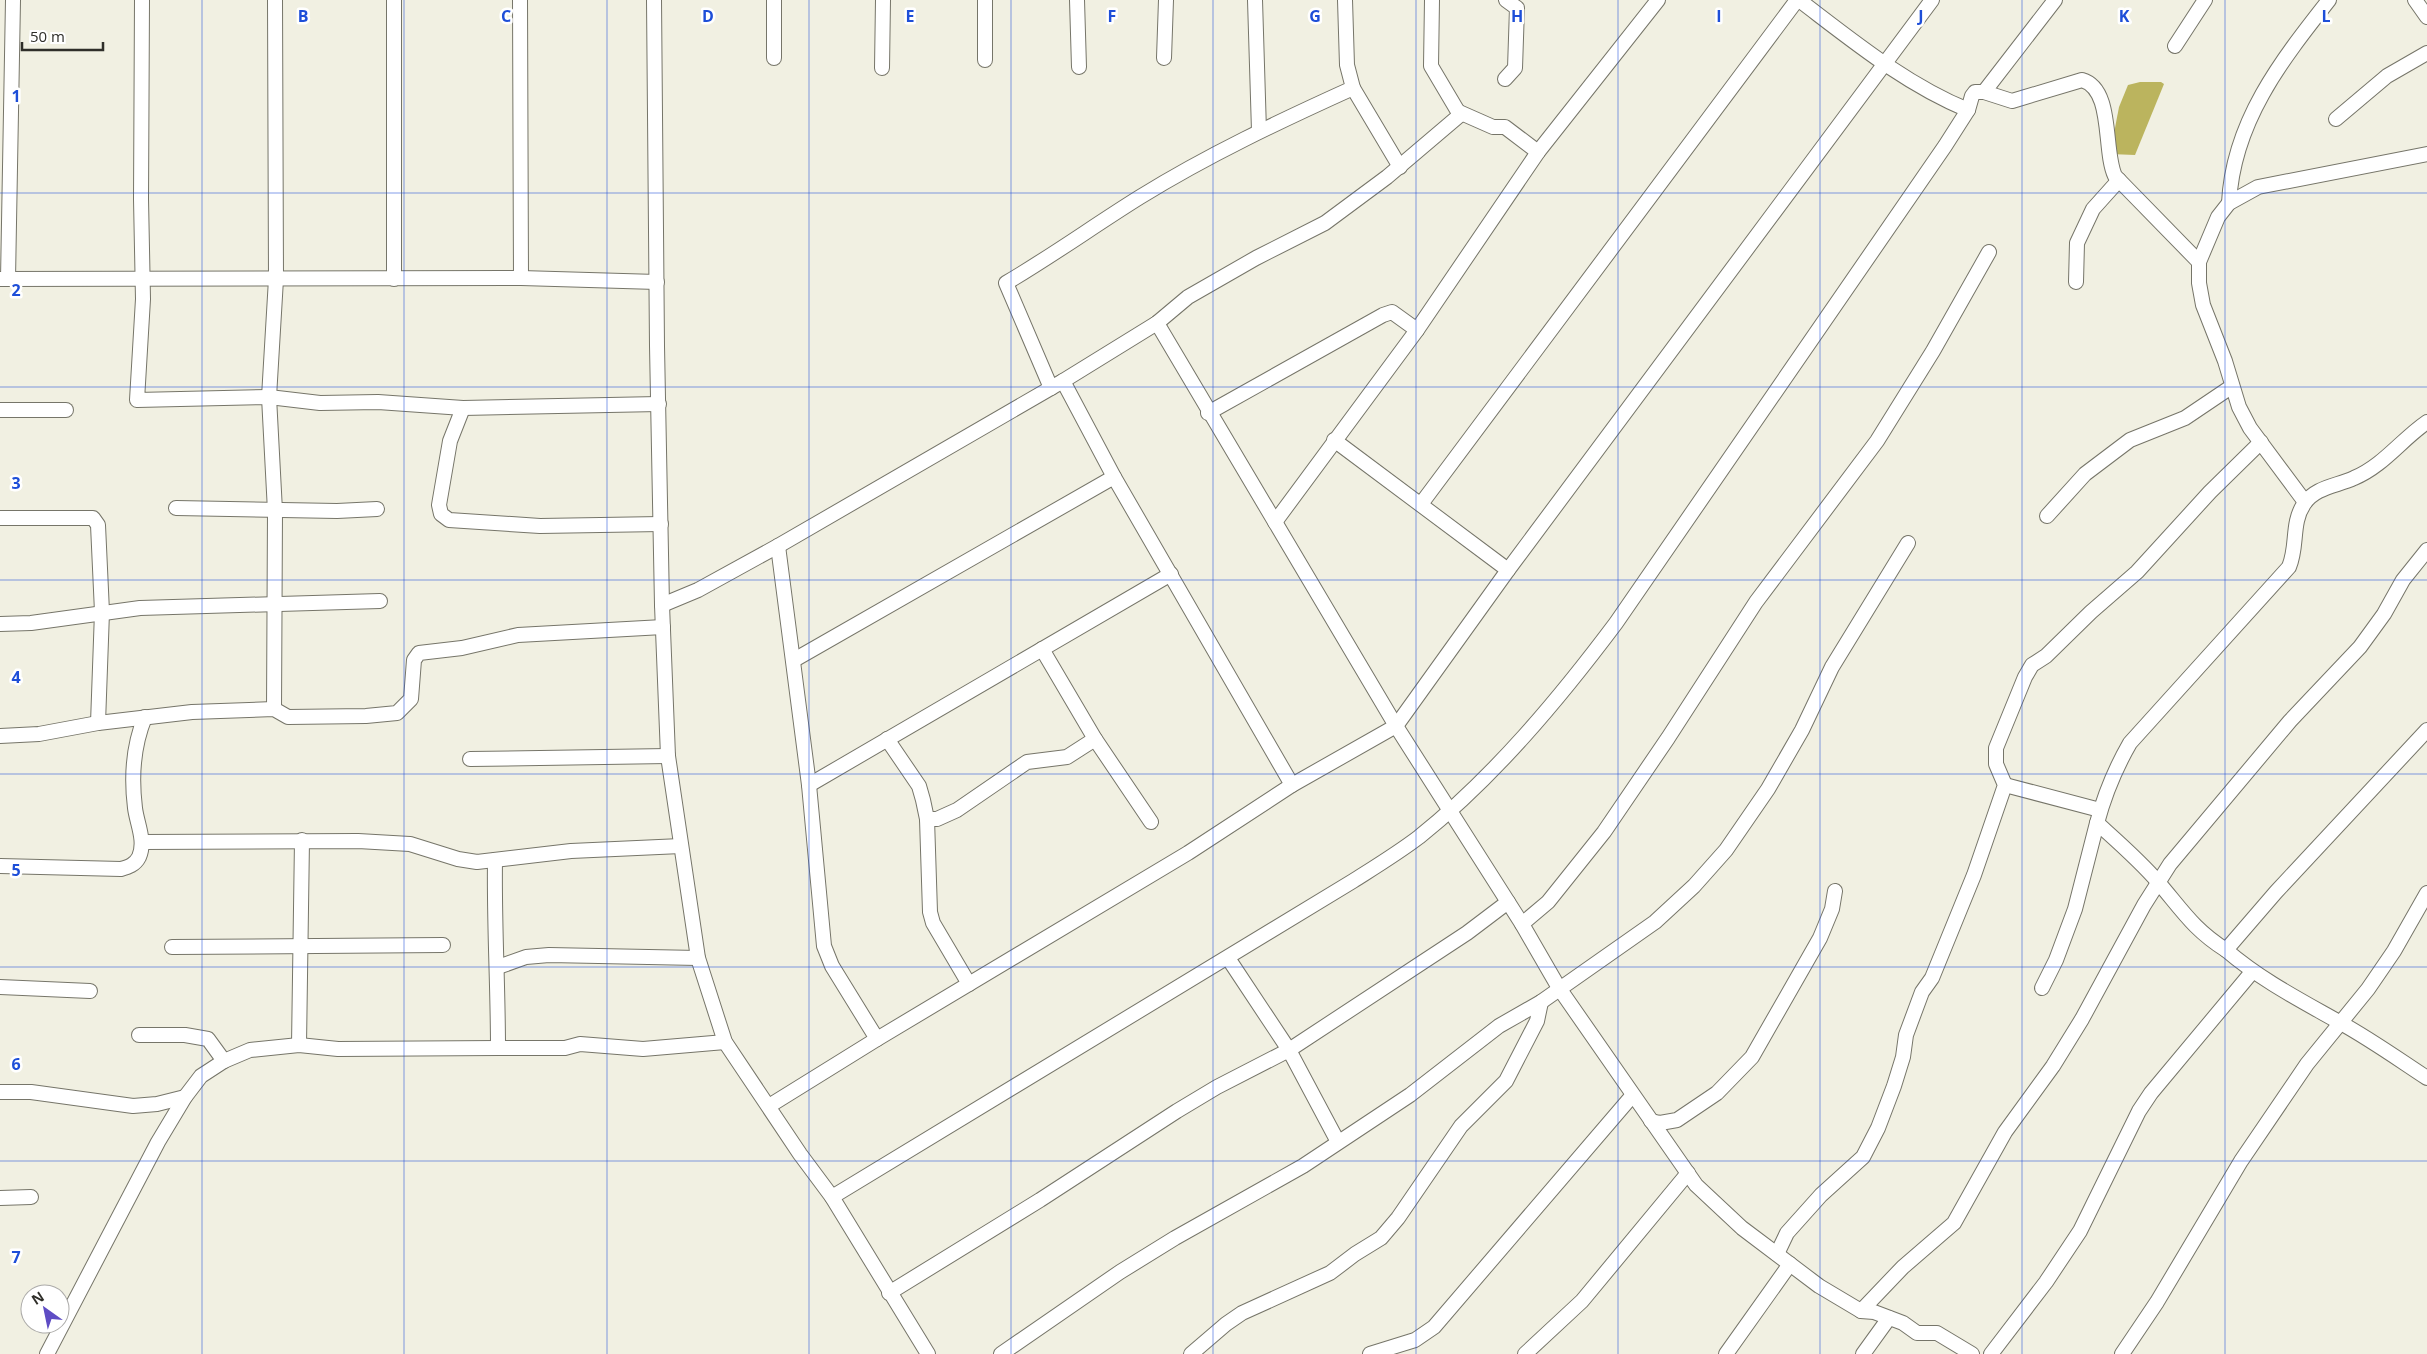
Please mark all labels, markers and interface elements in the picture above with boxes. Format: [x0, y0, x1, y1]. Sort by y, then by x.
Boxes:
text: B [298, 5, 308, 27]
text: C [501, 5, 511, 27]
text: D [702, 5, 714, 27]
text: E [906, 5, 915, 27]
text: F [1108, 5, 1116, 27]
text: G [1309, 5, 1321, 27]
text: H [1511, 5, 1523, 27]
text: I [1716, 5, 1722, 27]
text: J [1916, 5, 1924, 27]
text: K [2119, 5, 2130, 27]
text: L [2321, 5, 2331, 27]
scale bar [22, 20, 104, 52]
text: 50 m [30, 26, 65, 46]
text: 1 [11, 85, 21, 107]
text: 2 [11, 279, 21, 301]
text: 3 [11, 472, 21, 494]
text: 4 [11, 666, 21, 688]
text: 5 [11, 859, 21, 881]
text: 6 [11, 1053, 21, 1075]
text: 7 [11, 1246, 21, 1268]
north arrow [20, 1284, 70, 1334]
text: N [28, 1287, 48, 1309]

